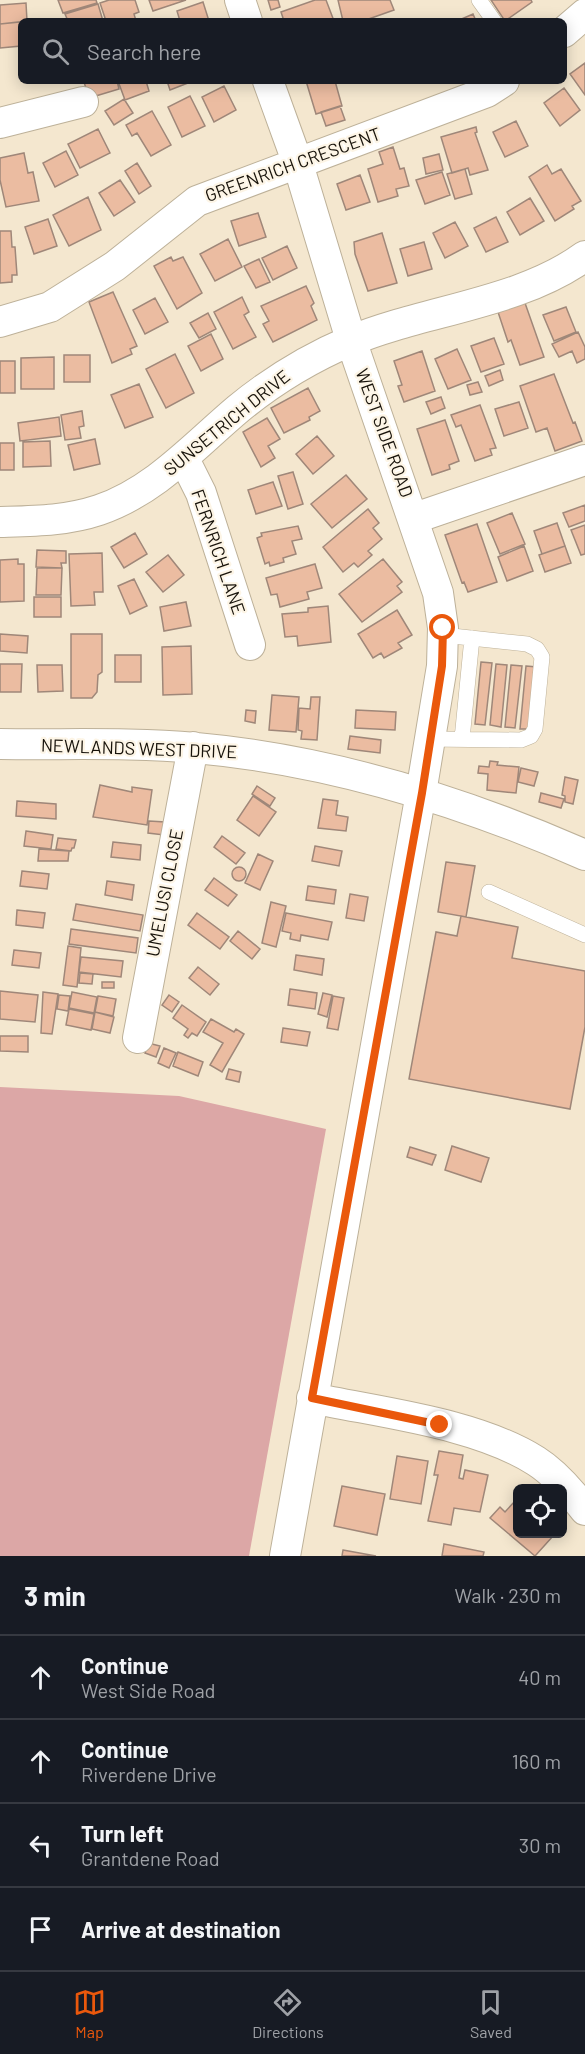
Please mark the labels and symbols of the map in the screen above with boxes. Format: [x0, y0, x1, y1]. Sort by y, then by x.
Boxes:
street label: GREENRICH CRESCENT [202, 122, 384, 206]
street label: SUNSETRICH DRIVE [159, 365, 294, 480]
street label: WEST SIDE ROAD [351, 365, 418, 500]
street label: FERNRICH LANE [187, 486, 251, 617]
route start [429, 614, 455, 640]
street label: NEWLANDS WEST DRIVE [41, 734, 238, 762]
street label: UMELUSI CLOSE [141, 827, 187, 959]
route end [426, 1411, 452, 1437]

